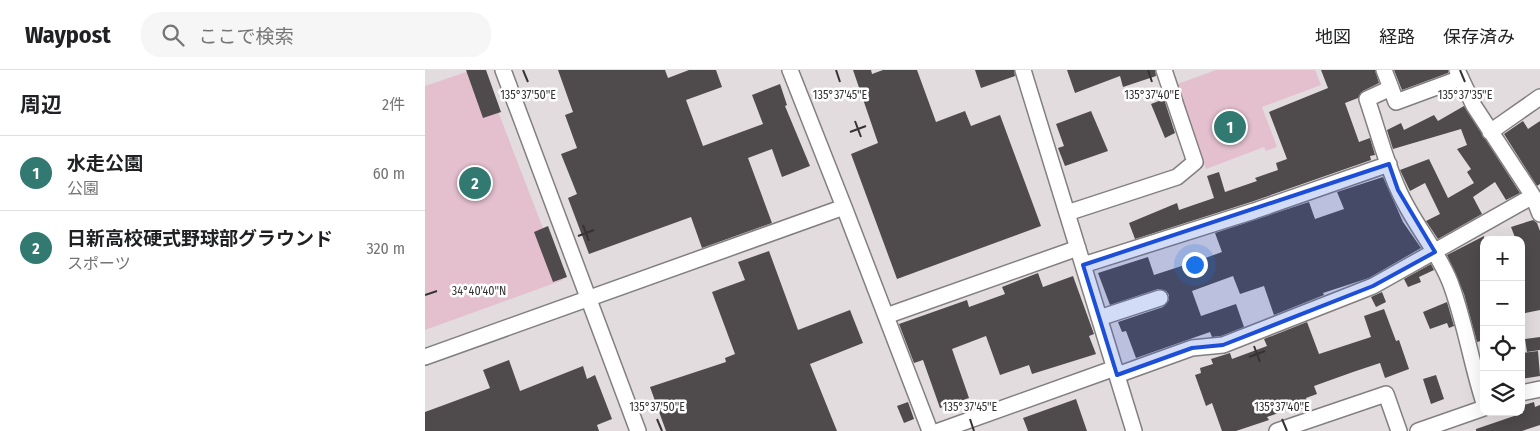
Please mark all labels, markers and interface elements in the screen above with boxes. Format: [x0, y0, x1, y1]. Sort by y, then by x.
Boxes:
search box [141, 12, 491, 57]
text: Waypost [25, 21, 111, 49]
icon: search [159, 21, 187, 49]
text: ここで検索 [199, 25, 294, 48]
text: 地図 [1315, 26, 1351, 48]
text: 経路 [1379, 26, 1415, 48]
text: 保存済み [1443, 26, 1515, 48]
text: 135°37'50"E [500, 88, 556, 102]
text: 135°37'45"E [813, 88, 868, 102]
text: 135°37'40"E [1124, 88, 1180, 102]
text: 135°37'35"E [1438, 88, 1493, 102]
text: 周辺 [20, 92, 62, 118]
text: 2件 [382, 95, 405, 114]
pin: 1 [1214, 108, 1246, 146]
text: 水走公園 [67, 152, 143, 175]
text: 1 [33, 164, 39, 183]
text: 60 m [373, 164, 405, 183]
pin: 2 [459, 164, 491, 202]
text: 公園 [67, 179, 99, 198]
text: 日新高校硬式野球部グラウンド [67, 227, 333, 250]
map controls [1480, 236, 1525, 416]
button: + [1480, 236, 1525, 281]
text: 2 [32, 239, 40, 258]
text: 320 m [366, 239, 405, 258]
your location [1182, 252, 1208, 278]
text: スポーツ [67, 254, 131, 273]
button: − [1480, 281, 1525, 326]
text: 34°40'40"N [452, 284, 506, 298]
button: locate [1480, 326, 1525, 371]
button: layers [1480, 371, 1525, 416]
text: 135°37'50"E [629, 400, 685, 414]
text: 135°37'45"E [943, 400, 998, 414]
text: 135°37'40"E [1254, 400, 1310, 414]

